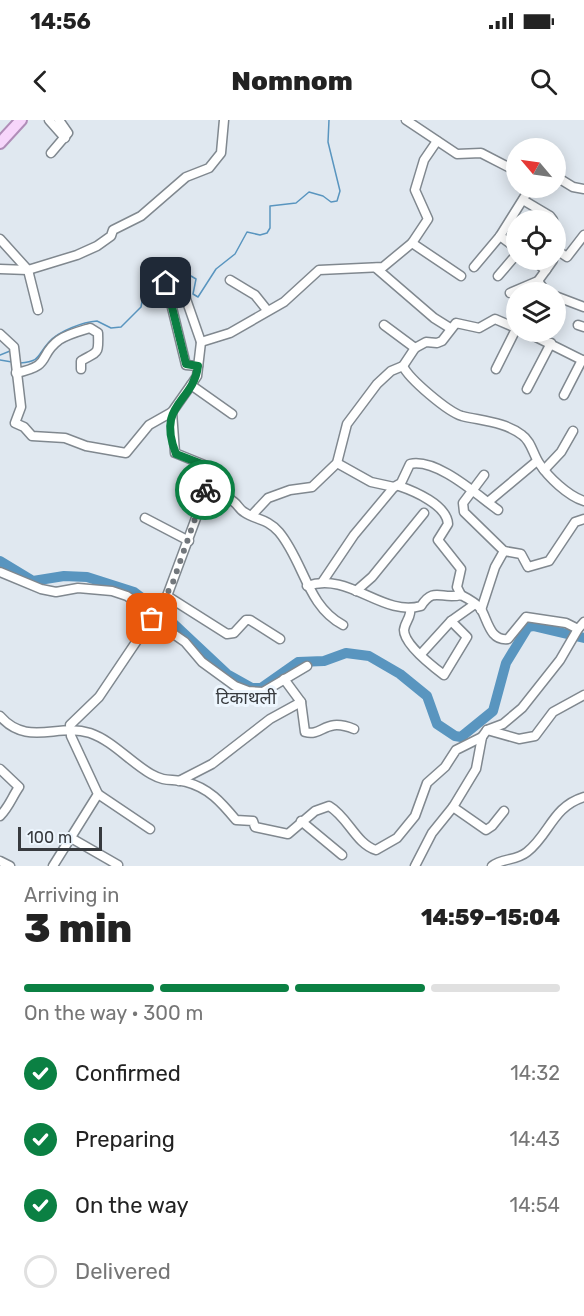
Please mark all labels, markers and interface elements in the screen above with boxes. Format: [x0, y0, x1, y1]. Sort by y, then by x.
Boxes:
text: 14:56 [30, 8, 91, 35]
icon: back [24, 65, 57, 98]
text: Nomnom [231, 65, 353, 97]
icon: search [527, 65, 560, 98]
north arrow [506, 138, 566, 198]
map controls [506, 138, 566, 342]
button: locate [506, 210, 566, 270]
pin [140, 257, 191, 308]
icon: home [149, 266, 182, 299]
button: layers [506, 282, 566, 342]
courier [175, 460, 235, 520]
icon: bike [189, 474, 222, 507]
pin [126, 593, 177, 644]
icon: bag [135, 602, 168, 635]
district label: टिकाथली [216, 687, 277, 709]
scale bar [18, 824, 102, 852]
text: 100 m [27, 828, 72, 847]
text: Arriving in [24, 883, 119, 907]
text: 14:59–15:04 [421, 904, 560, 931]
text: 3 min [24, 906, 132, 952]
text: On the way · 300 m [24, 1001, 203, 1025]
icon: check [24, 1057, 57, 1090]
text: Confirmed [75, 1060, 181, 1087]
text: 14:32 [510, 1061, 560, 1085]
icon: check [24, 1123, 57, 1156]
text: Preparing [75, 1126, 175, 1153]
text: 14:43 [509, 1127, 560, 1151]
icon: check [24, 1189, 57, 1222]
text: On the way [75, 1192, 189, 1219]
text: 14:54 [510, 1193, 560, 1217]
text: Delivered [75, 1258, 171, 1285]

